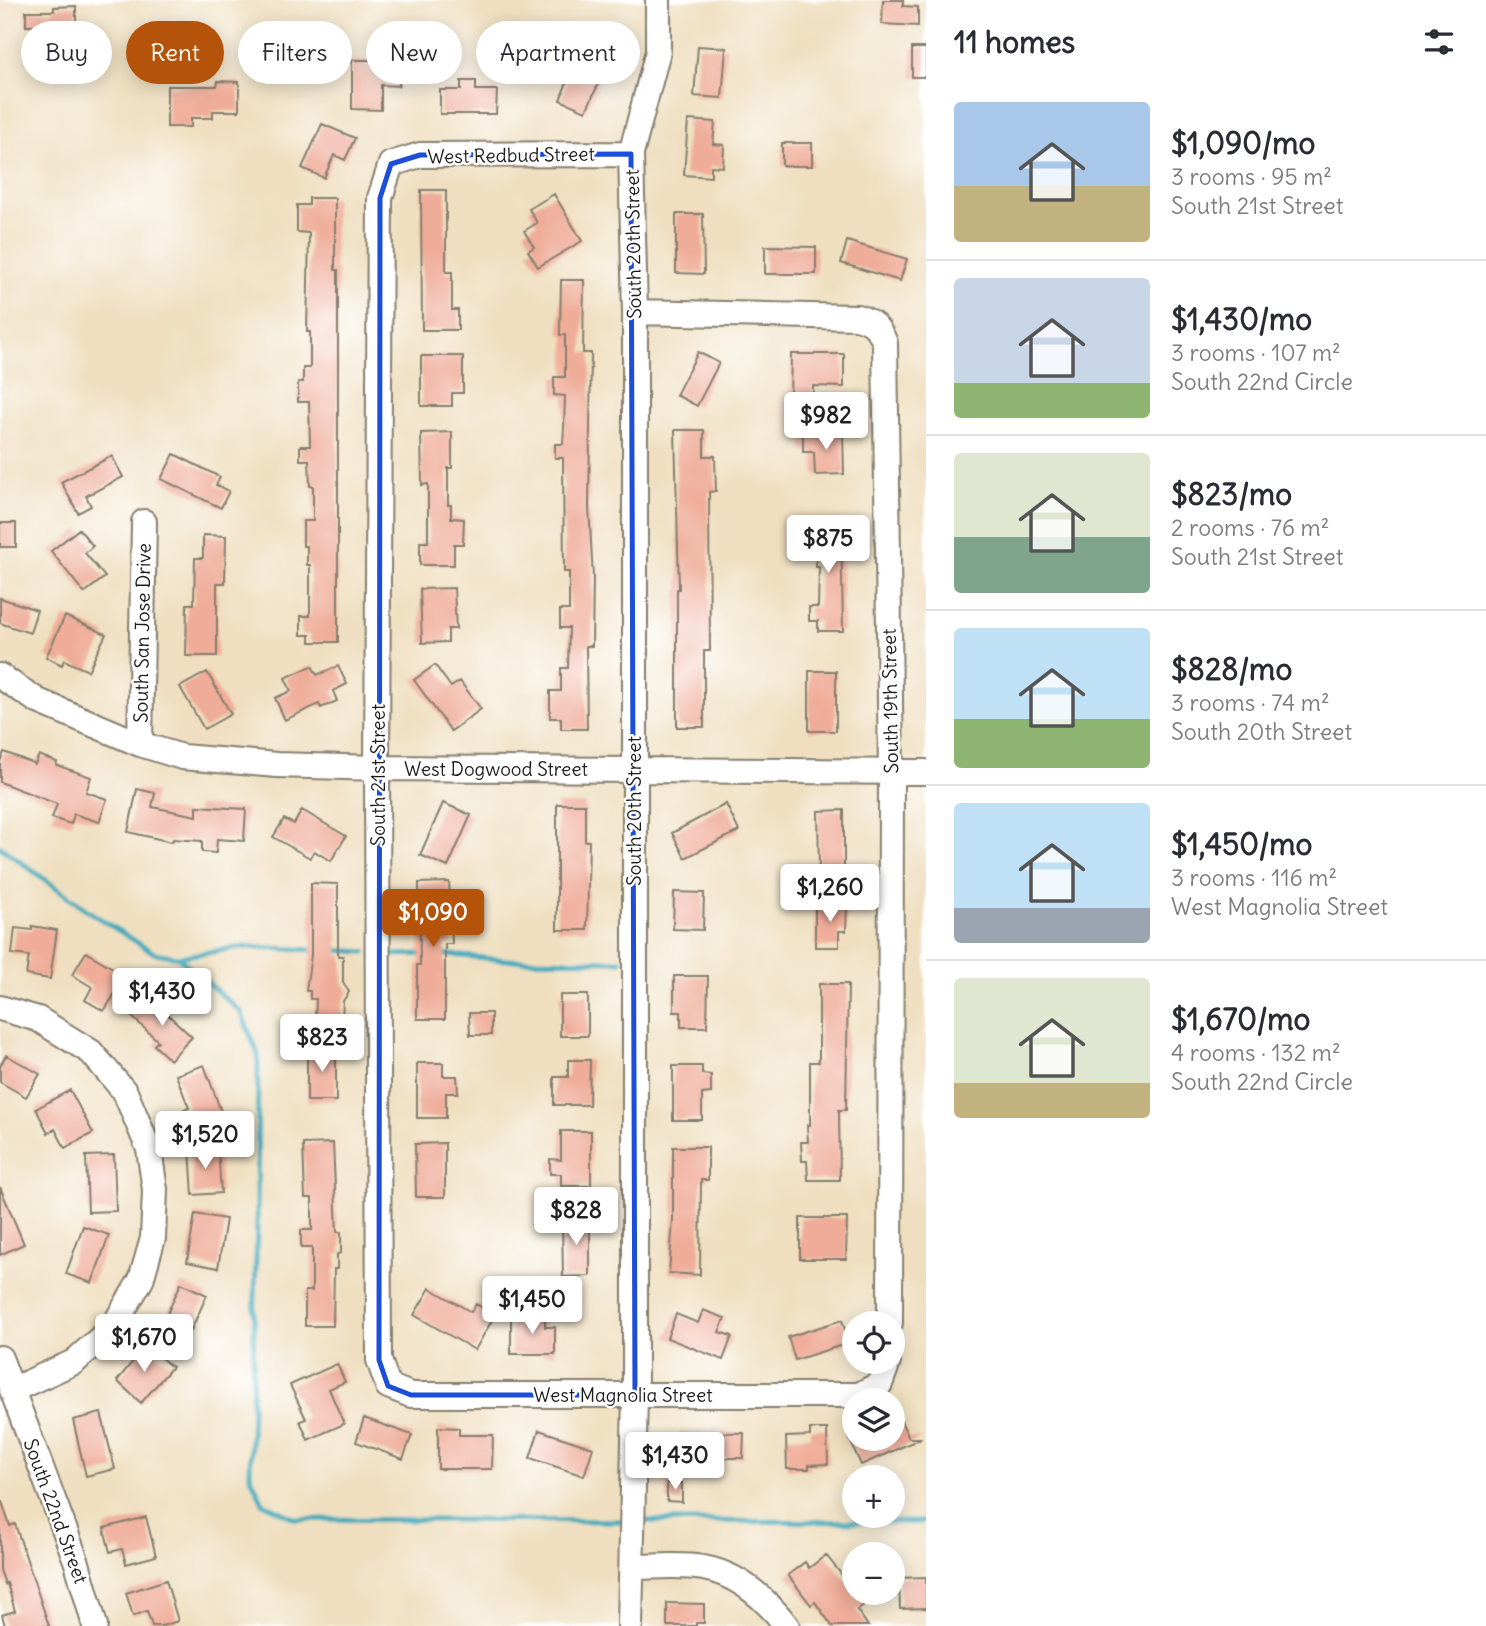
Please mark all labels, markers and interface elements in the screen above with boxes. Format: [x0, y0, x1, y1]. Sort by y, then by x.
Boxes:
chip: Buy [21, 21, 112, 84]
chip: Rent [126, 21, 224, 84]
chip: Filters [238, 21, 352, 84]
chip: New [366, 21, 462, 84]
chip: Apartment [476, 21, 640, 84]
text: 11 homes [954, 23, 1075, 61]
icon: filters [1420, 23, 1458, 61]
text: $1,090/mo [1171, 124, 1315, 162]
icon: home [1010, 130, 1094, 214]
street label: West Redbud Street [427, 142, 595, 168]
text: 3 rooms · 95 m² [1171, 162, 1332, 191]
street label: South 20th Street [620, 169, 646, 319]
text: South 21st Street [1171, 191, 1343, 220]
text: $1,430/mo [1171, 300, 1312, 338]
icon: home [1010, 306, 1094, 390]
text: 3 rooms · 107 m² [1171, 338, 1341, 367]
text: South 22nd Circle [1171, 367, 1353, 396]
pin: $982 [785, 392, 867, 452]
text: $982 [800, 400, 852, 429]
text: $823/mo [1171, 475, 1292, 513]
icon: home [1010, 481, 1094, 565]
text: 2 rooms · 76 m² [1171, 513, 1329, 542]
pin: $875 [787, 516, 869, 575]
text: $875 [803, 523, 853, 552]
text: South 21st Street [1171, 542, 1343, 571]
street label: South San Jose Drive [128, 543, 156, 723]
street label: South 19th Street [877, 628, 903, 774]
text: $828/mo [1171, 650, 1292, 688]
icon: home [1010, 656, 1094, 740]
text: 3 rooms · 74 m² [1171, 688, 1330, 717]
street label: South 21st Street [366, 704, 390, 846]
text: South 20th Street [1171, 717, 1352, 746]
street label: South 20th Street [622, 736, 646, 886]
street label: West Dogwood Street [404, 757, 588, 781]
text: $1,450/mo [1171, 825, 1312, 863]
icon: home [1010, 831, 1094, 915]
text: 3 rooms · 116 m² [1171, 863, 1337, 892]
pin: $1,260 [773, 864, 887, 924]
text: $1,260 [796, 872, 864, 901]
pin: $1,090 [376, 890, 490, 949]
text: West Magnolia Street [1171, 892, 1388, 921]
text: $1,090 [398, 897, 468, 926]
pin: $1,430 [105, 968, 219, 1028]
text: $1,430 [128, 976, 196, 1005]
text: $1,670/mo [1171, 1000, 1310, 1038]
icon: home [1010, 1006, 1094, 1090]
pin: $823 [281, 1014, 363, 1074]
text: $823 [296, 1022, 348, 1051]
text: 4 rooms · 132 m² [1171, 1038, 1341, 1067]
text: South 22nd Circle [1171, 1067, 1353, 1096]
pin: $1,520 [148, 1112, 262, 1171]
text: $1,520 [171, 1119, 239, 1148]
pin: $828 [535, 1188, 617, 1247]
text: $828 [550, 1195, 602, 1224]
pin: $1,450 [475, 1276, 589, 1336]
text: $1,450 [498, 1284, 566, 1313]
map controls [842, 1311, 905, 1605]
button: locate [842, 1311, 905, 1374]
pin: $1,670 [87, 1314, 201, 1374]
text: $1,670 [111, 1322, 177, 1351]
street label: West Magnolia Street [533, 1383, 713, 1407]
button: layers [842, 1388, 905, 1451]
pin: $1,430 [618, 1432, 732, 1492]
street label: South 22nd Street [19, 1435, 93, 1587]
text: $1,430 [641, 1440, 709, 1469]
button: + [842, 1465, 905, 1528]
button: − [842, 1542, 905, 1605]

